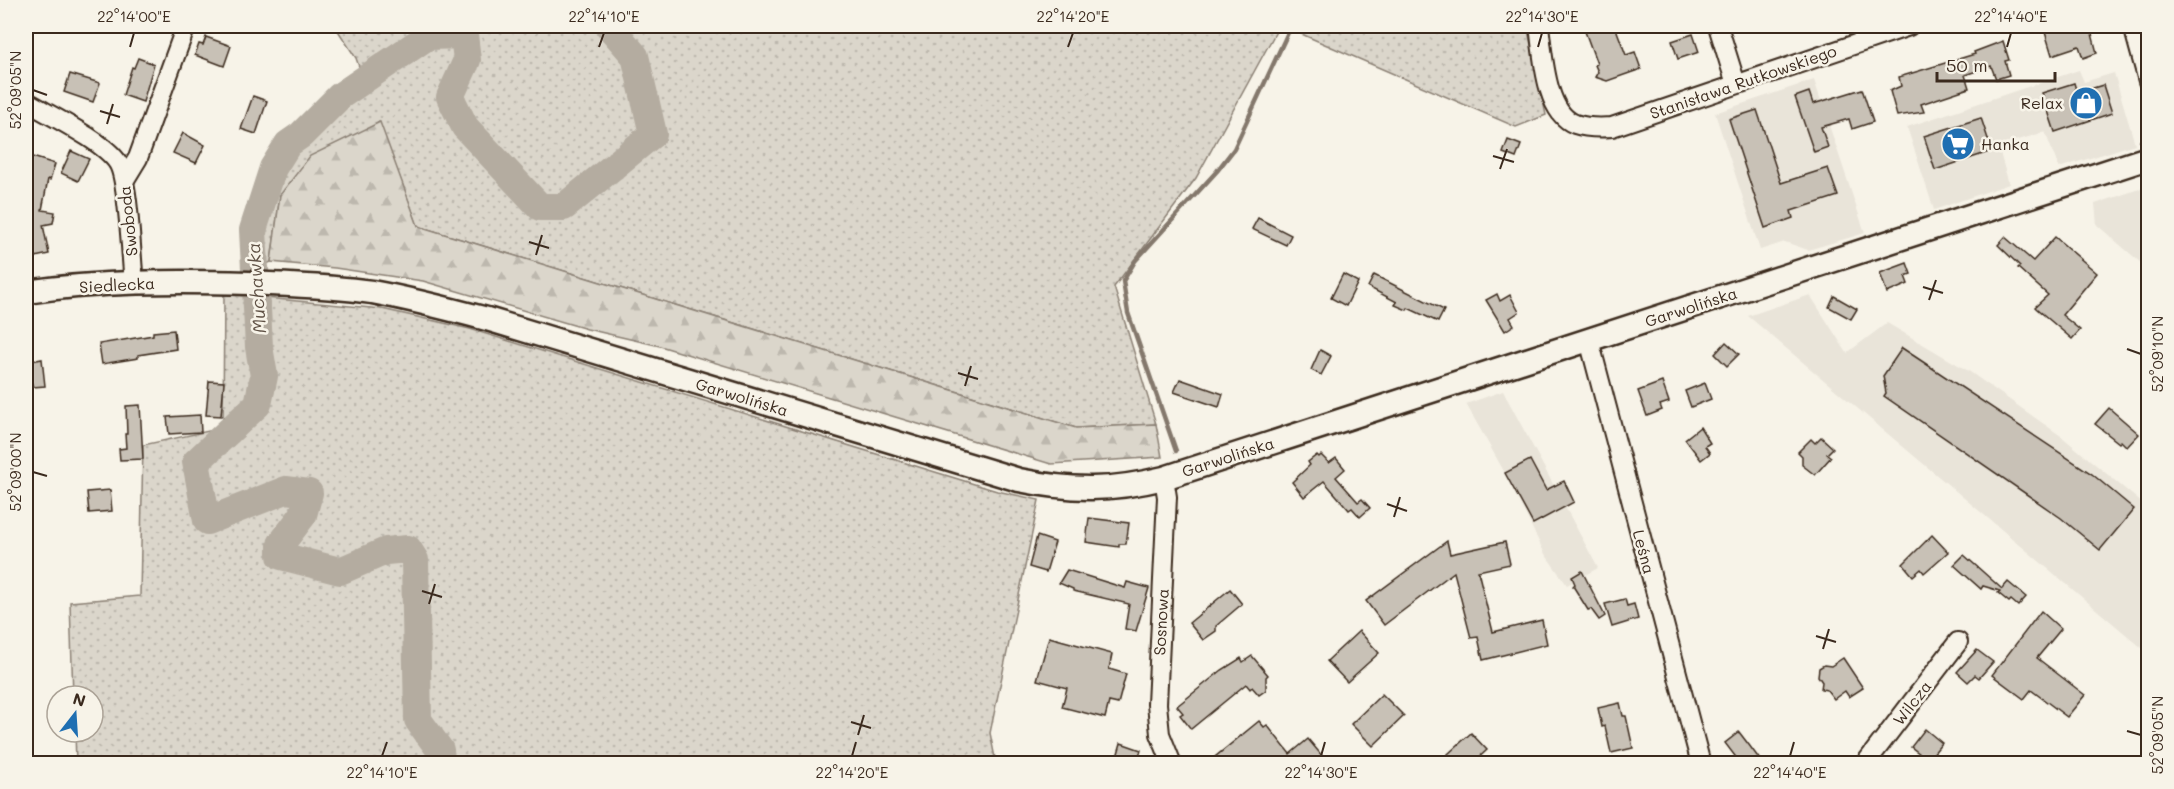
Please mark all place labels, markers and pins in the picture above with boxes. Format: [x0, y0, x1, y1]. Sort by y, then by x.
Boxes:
shop icon: Relax [2068, 85, 2104, 121]
place label: Relax [2021, 92, 2063, 113]
supermarket icon: Hanka [1940, 126, 1976, 162]
place label: Hanka [1981, 133, 2030, 154]

